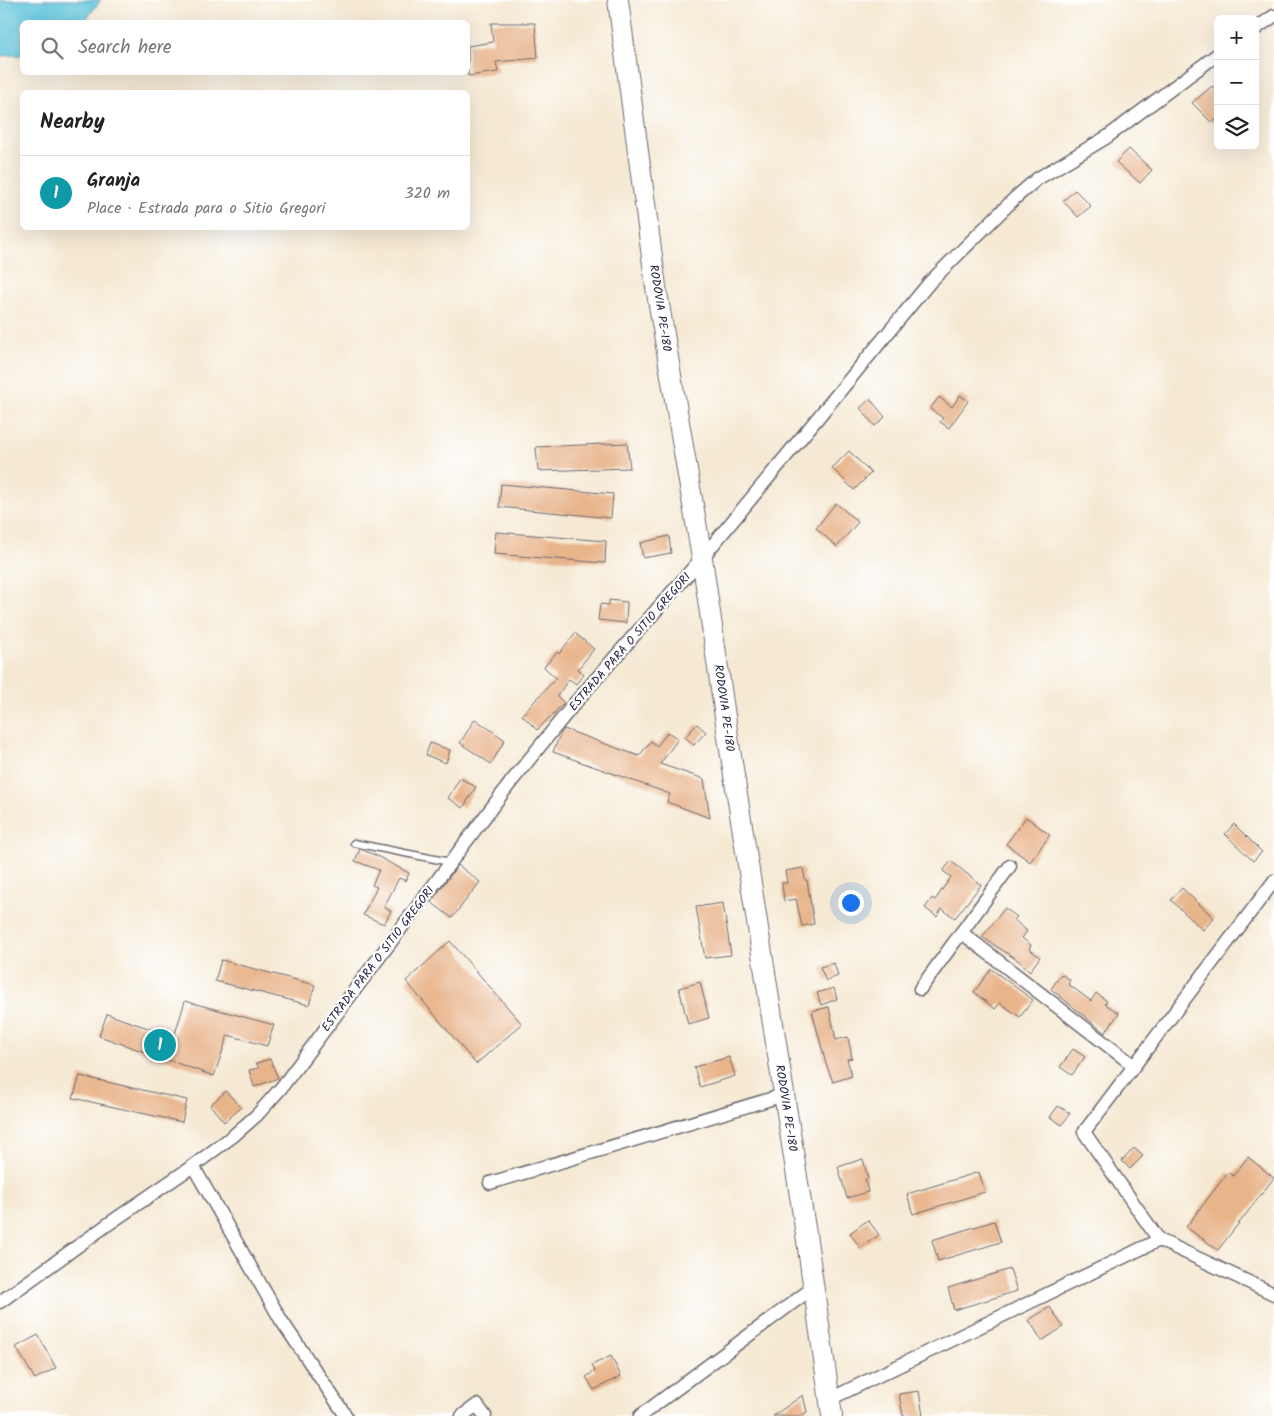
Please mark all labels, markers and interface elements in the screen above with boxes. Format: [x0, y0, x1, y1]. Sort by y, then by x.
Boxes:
map controls [1214, 15, 1259, 150]
button: + [1214, 15, 1259, 60]
search box [20, 20, 470, 75]
text: Search here [78, 33, 172, 63]
icon: search [38, 34, 66, 62]
button: − [1214, 60, 1259, 105]
button: layers [1214, 105, 1259, 150]
text: Nearby [40, 106, 105, 139]
text: Granja [87, 166, 140, 196]
text: 1 [54, 181, 58, 206]
text: 320 m [404, 181, 450, 206]
text: Place · Estrada para o Sitio Gregori [87, 196, 325, 221]
street label: RODOVIA PE-180 [644, 263, 676, 353]
street label: ESTRADA PARA O SITIO GREGORI [564, 568, 696, 715]
street label: RODOVIA PE-180 [708, 663, 740, 753]
street label: ESTRADA PARA O SITIO GREGORI [317, 882, 439, 1036]
your location [838, 890, 864, 916]
pin: 1 [144, 1026, 176, 1064]
street label: RODOVIA PE-180 [770, 1063, 802, 1153]

